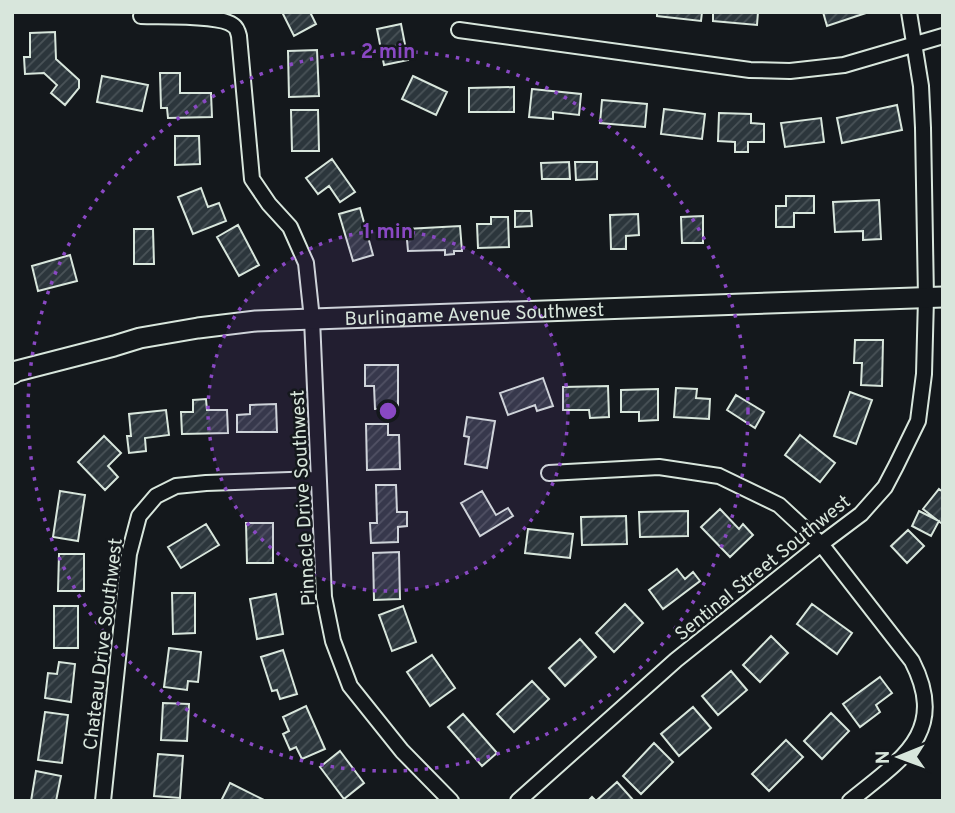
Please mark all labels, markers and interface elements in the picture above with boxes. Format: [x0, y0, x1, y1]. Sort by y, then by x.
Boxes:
text: 2 min [361, 39, 415, 66]
text: 1 min [363, 219, 413, 246]
street label: Burlingame Avenue Southwest [344, 299, 605, 332]
street label: Pinnacle Drive Southwest [286, 389, 322, 607]
centre of rings [376, 399, 400, 423]
street label: Sentinal Street Southwest [670, 490, 856, 647]
street label: Chateau Drive Southwest [79, 537, 129, 752]
north arrow [864, 722, 934, 792]
text: N [872, 750, 896, 764]

